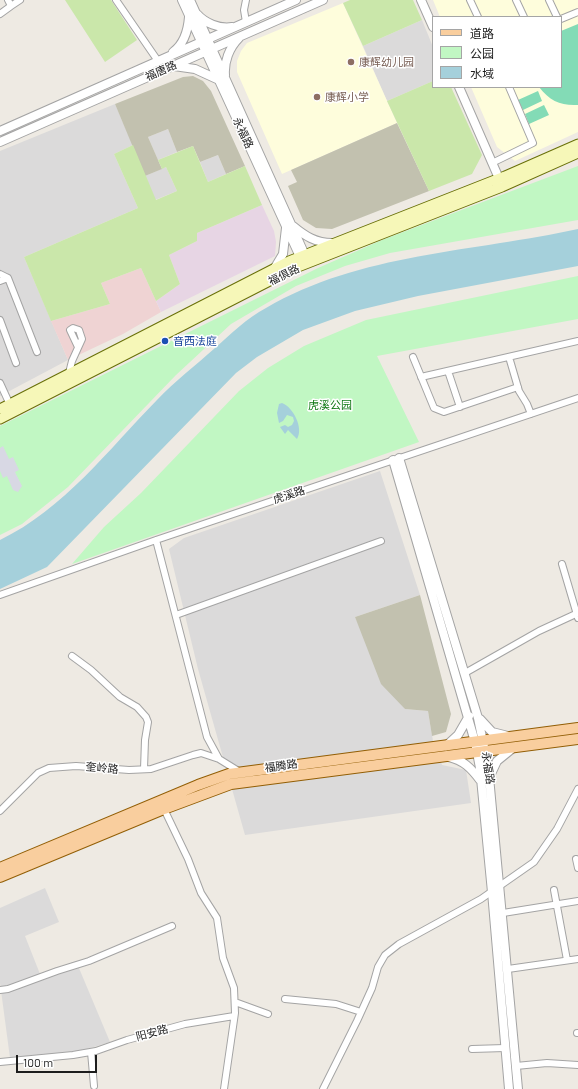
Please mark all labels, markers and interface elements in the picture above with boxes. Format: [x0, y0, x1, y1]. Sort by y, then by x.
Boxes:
legend [432, 16, 562, 88]
text: 道路 [470, 26, 494, 40]
text: 公园 [470, 46, 494, 60]
place label: 康辉幼儿园 [359, 55, 414, 69]
marker: 康辉幼儿园 [346, 57, 356, 67]
street label: 福唐路 [143, 58, 179, 84]
text: 水域 [470, 66, 494, 80]
place label: 康辉小学 [325, 90, 369, 104]
marker: 康辉小学 [312, 92, 322, 102]
street label: 永福路 [230, 115, 256, 151]
street label: 福俱路 [266, 262, 302, 288]
place label: 音西法庭 [173, 334, 217, 348]
marker: 音西法庭 [160, 336, 170, 346]
park label: 虎溪公园 [308, 398, 352, 412]
street label: 虎溪路 [271, 484, 307, 506]
street label: 永福路 [479, 751, 497, 785]
street label: 福腾路 [264, 757, 298, 775]
street label: 奎岭路 [85, 760, 119, 776]
street label: 阳安路 [134, 1022, 170, 1044]
scale bar [18, 1047, 99, 1073]
text: 100 m [23, 1055, 53, 1069]

